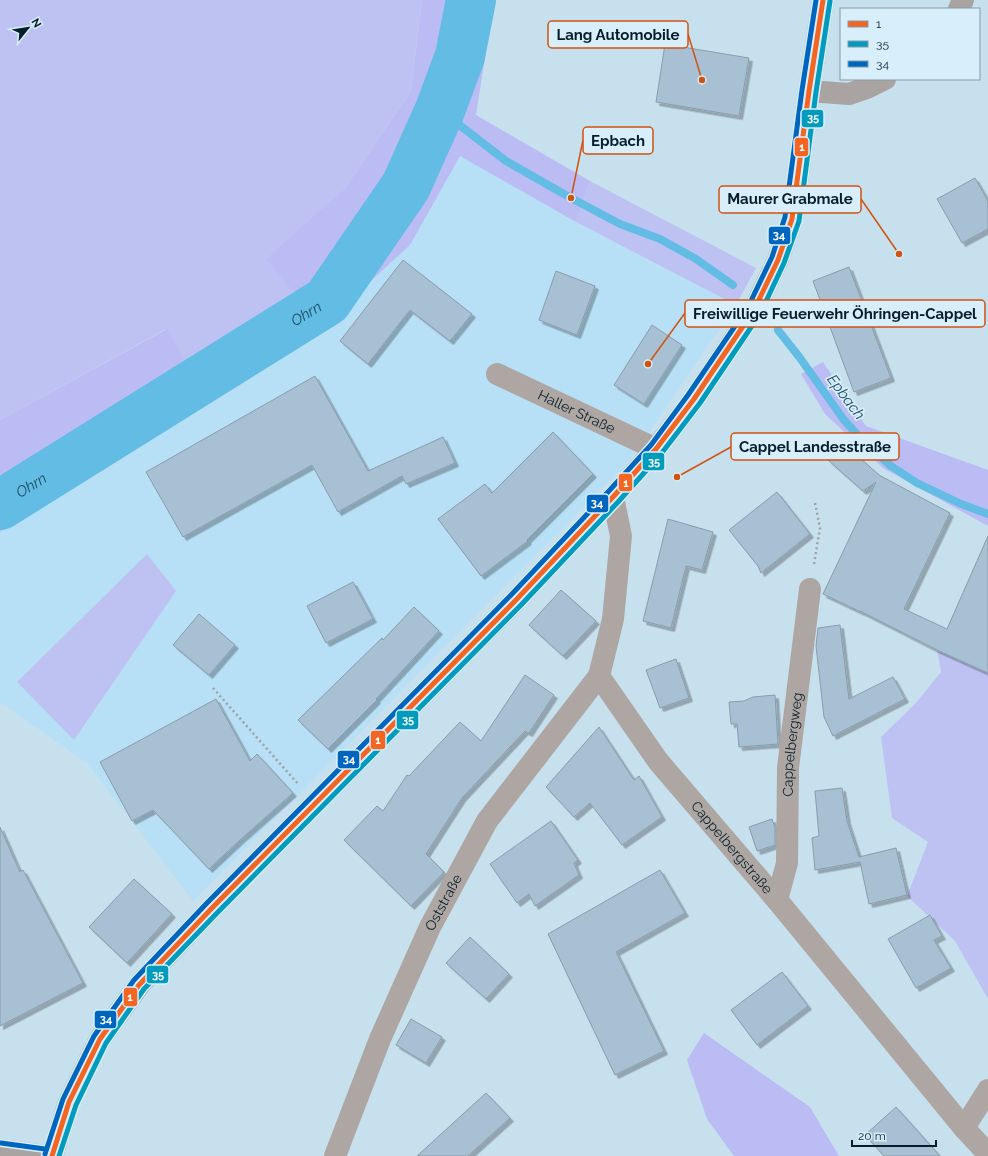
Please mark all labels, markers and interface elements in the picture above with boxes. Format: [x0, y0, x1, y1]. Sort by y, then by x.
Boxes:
north arrow [8, 8, 48, 48]
legend [840, 8, 980, 80]
text: N [28, 16, 44, 30]
text: 1 [876, 17, 881, 31]
callout: Lang Automobile [548, 21, 688, 48]
text: Lang Automobile [556, 26, 680, 44]
text: 35 [876, 37, 889, 51]
text: 34 [876, 57, 889, 71]
line badge: 35 [801, 109, 824, 128]
text: 35 [807, 112, 819, 125]
callout: Epbach [583, 127, 653, 154]
text: Epbach [591, 132, 645, 150]
line badge: 1 [794, 137, 809, 157]
text: 1 [799, 141, 805, 154]
callout: Maurer Grabmale [719, 186, 861, 213]
text: Maurer Grabmale [727, 190, 853, 208]
line badge: 34 [768, 226, 791, 245]
text: 34 [773, 229, 785, 242]
water label: Ohrn [288, 298, 325, 330]
callout: Freiwillige Feuerwehr Öhringen-Cappel [685, 300, 985, 327]
text: Freiwillige Feuerwehr Öhringen-Cappel [693, 305, 977, 323]
water label: Epbach [823, 371, 869, 423]
street label: Haller Straße [535, 387, 618, 437]
callout: Cappel Landesstraße [731, 433, 899, 460]
text: Cappel Landesstraße [739, 438, 891, 456]
line badge: 35 [642, 452, 665, 471]
text: 35 [648, 456, 660, 469]
water label: Ohrn [13, 469, 50, 502]
line badge: 1 [618, 473, 633, 492]
text: 1 [623, 477, 629, 490]
line badge: 34 [586, 494, 609, 513]
text: 34 [591, 497, 603, 510]
street label: Cappelbergweg [780, 692, 805, 797]
line badge: 35 [396, 710, 419, 730]
text: 35 [402, 714, 414, 727]
line badge: 1 [370, 730, 386, 750]
text: 1 [375, 734, 381, 747]
line badge: 34 [337, 750, 360, 769]
text: 34 [343, 753, 355, 766]
street label: Cappelbergstraße [688, 798, 776, 897]
street label: Oststraße [422, 871, 465, 933]
line badge: 35 [146, 965, 169, 984]
text: 35 [152, 969, 164, 982]
line badge: 1 [123, 987, 138, 1007]
text: 1 [127, 991, 133, 1004]
line badge: 34 [94, 1010, 117, 1029]
text: 34 [100, 1013, 112, 1026]
scale bar [852, 1122, 936, 1148]
text: 20 m [858, 1129, 886, 1143]

